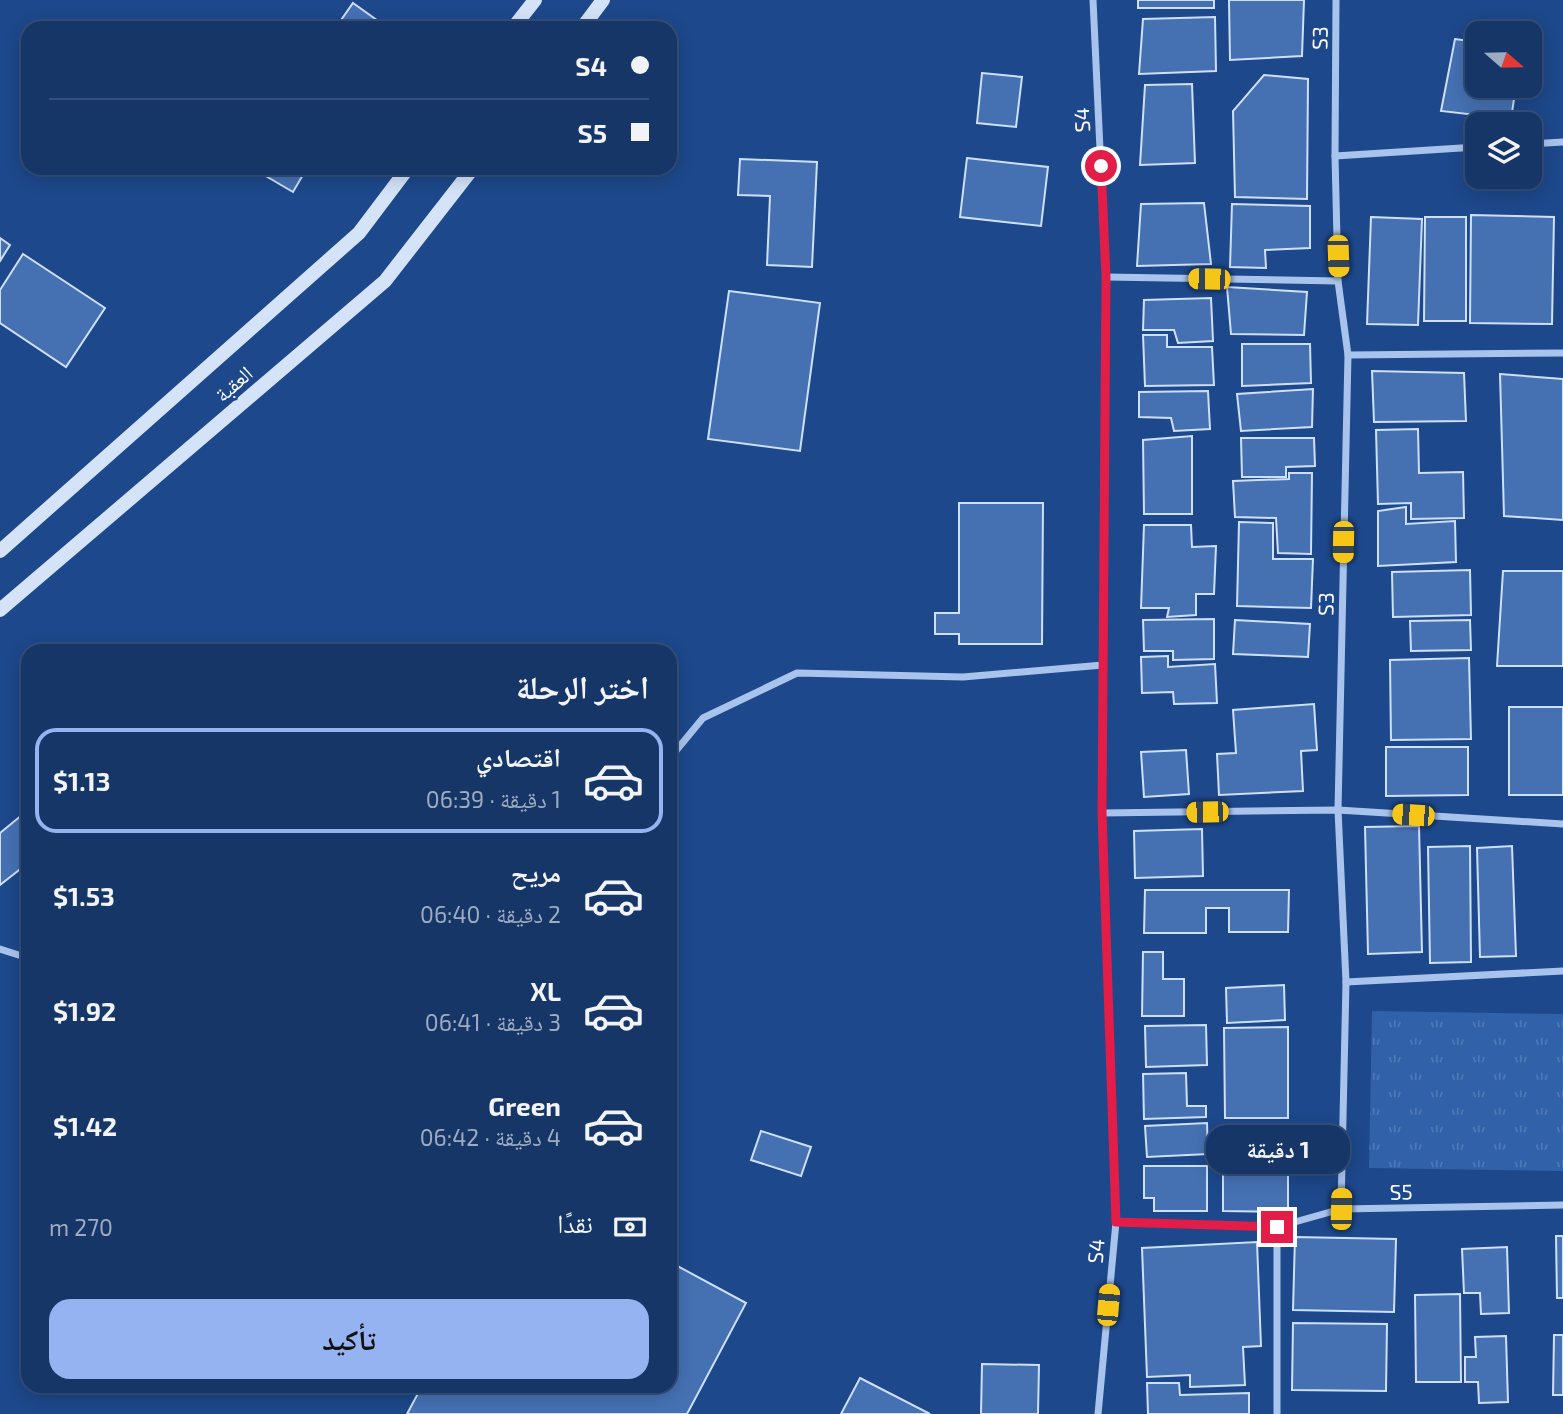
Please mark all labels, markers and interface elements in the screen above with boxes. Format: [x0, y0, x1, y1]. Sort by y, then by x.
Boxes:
north arrow [1465, 21, 1542, 98]
map controls [1465, 21, 1542, 189]
street label: S3 [1306, 26, 1332, 50]
text: S4 [575, 50, 607, 81]
street label: S4 [1068, 107, 1094, 133]
button: layers [1465, 112, 1542, 189]
text: S5 [577, 117, 607, 148]
route start [1085, 150, 1117, 182]
car [1327, 235, 1350, 277]
car [1188, 268, 1231, 290]
street label: العقبة [209, 360, 257, 407]
car [1333, 521, 1354, 563]
street label: S3 [1312, 592, 1338, 616]
text: اختر الرحلة [516, 667, 649, 705]
text: اقتصادي [476, 741, 561, 772]
icon: car [582, 749, 645, 812]
text: $1.13 [53, 765, 111, 796]
text: 1 دقيقة · 06:39 [426, 785, 561, 813]
car [1186, 801, 1229, 823]
car [1392, 803, 1435, 827]
text: مريح [511, 856, 561, 887]
icon: car [582, 864, 645, 927]
text: $1.53 [53, 880, 115, 911]
text: 2 دقيقة · 06:40 [420, 900, 561, 928]
text: XL [530, 975, 561, 1006]
icon: car [582, 979, 645, 1042]
text: $1.92 [53, 995, 116, 1026]
text: 3 دقيقة · 06:41 [425, 1008, 561, 1036]
text: Green [488, 1090, 561, 1121]
icon: car [582, 1094, 645, 1157]
text: $1.42 [53, 1110, 117, 1141]
text: 4 دقيقة · 06:42 [420, 1123, 561, 1151]
callout: 1 دقيقة [1205, 1126, 1349, 1174]
text: 1 دقيقة [1246, 1135, 1310, 1163]
street label: S5 [1389, 1178, 1413, 1204]
car [1331, 1188, 1352, 1230]
text: نقدًا [557, 1207, 593, 1238]
icon: cash [611, 1208, 649, 1246]
route end [1261, 1211, 1293, 1243]
text: 270 m [49, 1213, 113, 1241]
street label: S4 [1081, 1238, 1109, 1264]
car [1096, 1283, 1121, 1327]
button: تأكيد [49, 1299, 649, 1379]

